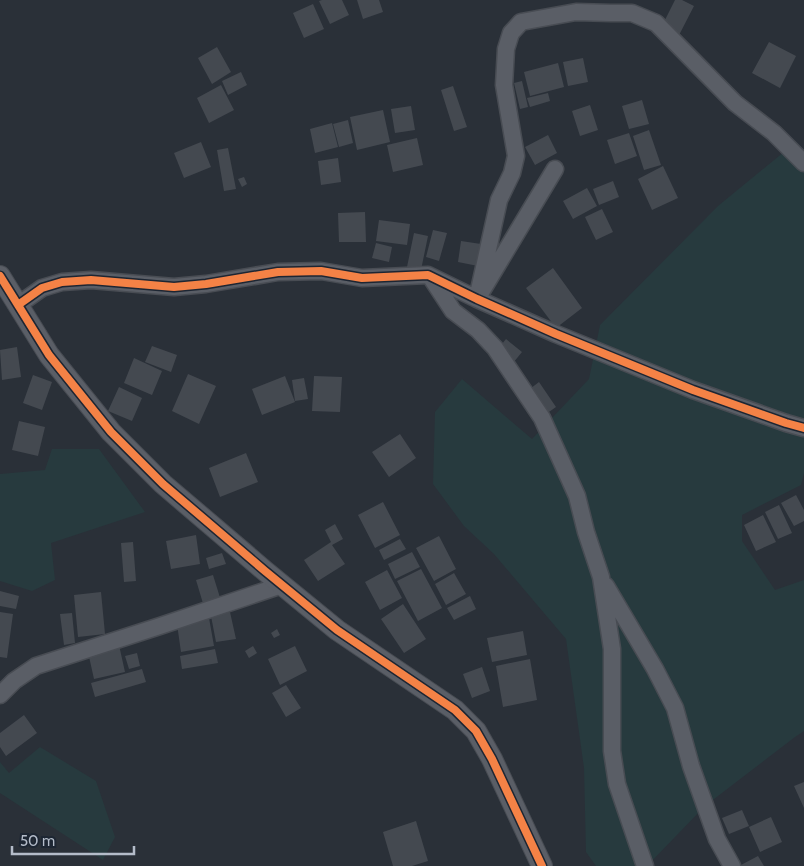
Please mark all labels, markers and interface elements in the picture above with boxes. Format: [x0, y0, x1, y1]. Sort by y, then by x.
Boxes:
scale bar [12, 824, 135, 856]
text: 50 m [20, 832, 55, 850]

